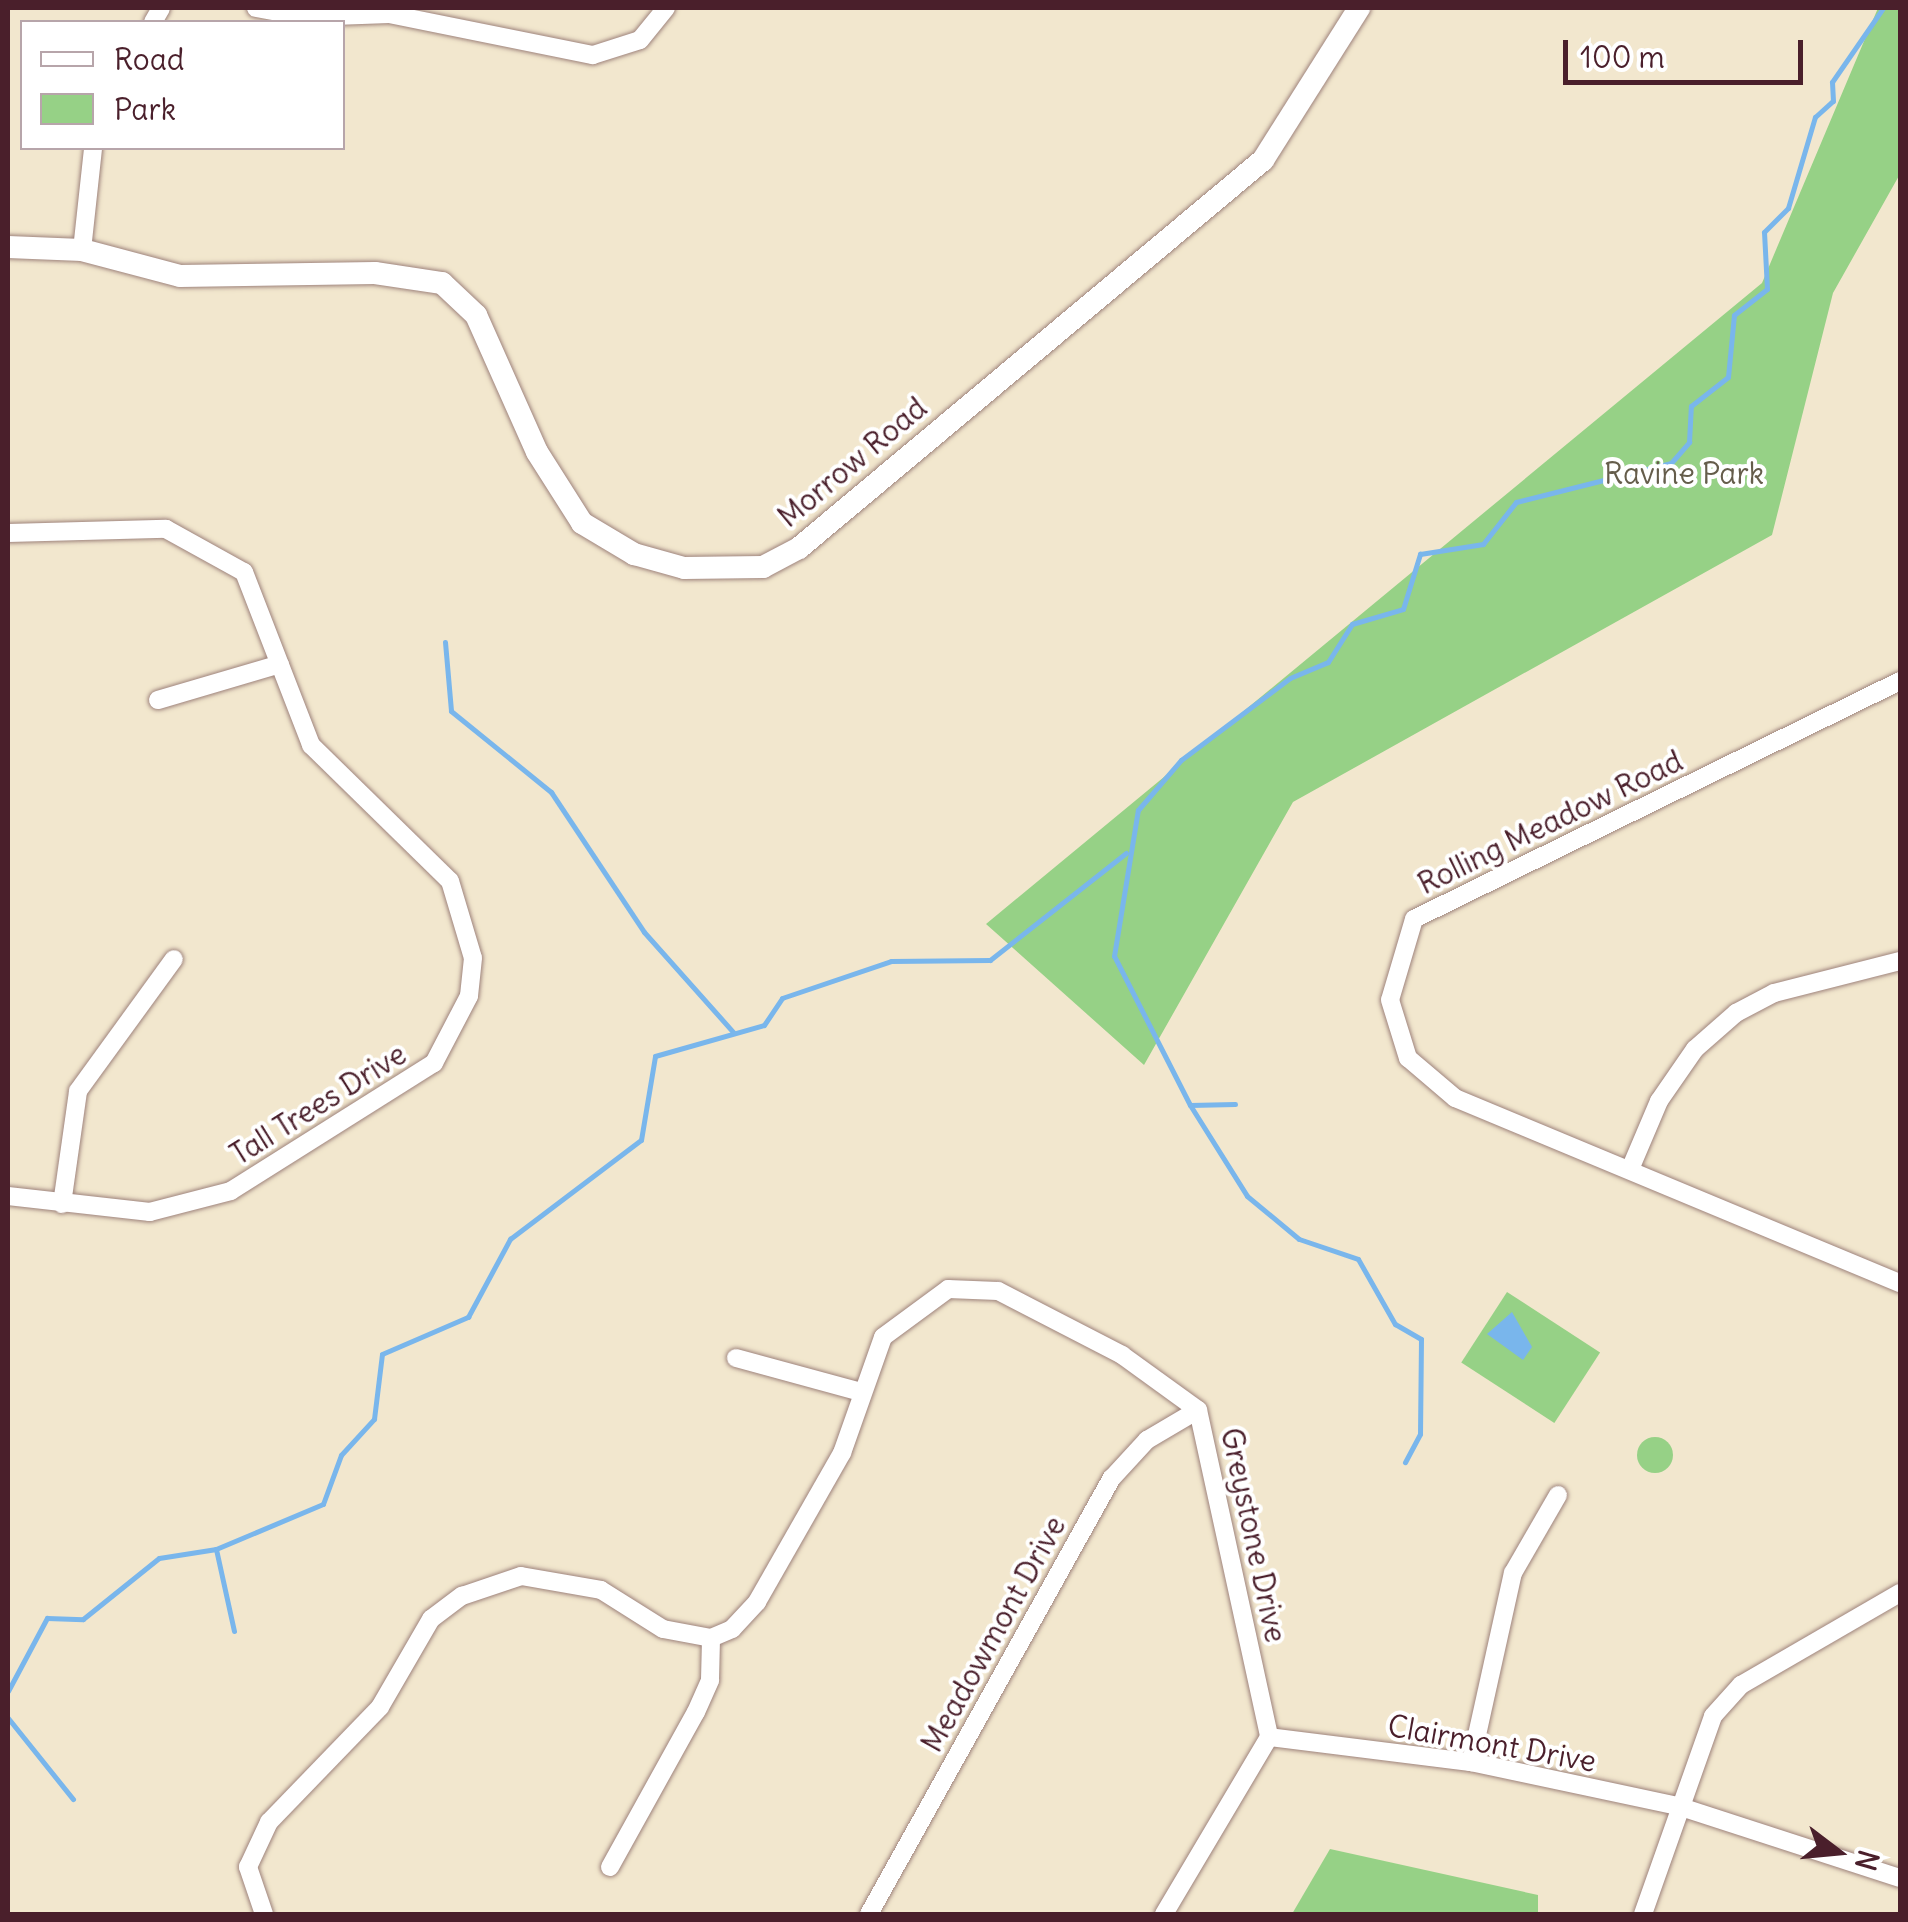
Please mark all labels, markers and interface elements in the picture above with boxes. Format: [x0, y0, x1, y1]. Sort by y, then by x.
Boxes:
legend [20, 20, 345, 150]
scale bar [1568, 20, 1808, 82]
text: 100 m [1580, 38, 1665, 76]
text: Road [114, 40, 184, 78]
text: Park [114, 90, 176, 128]
street label: Morrow Road [770, 389, 934, 535]
park label: Ravine Park [1604, 455, 1764, 491]
street label: Rolling Meadow Road [1412, 742, 1688, 902]
street label: Tall Trees Drive [223, 1036, 413, 1172]
street label: Greystone Drive [1214, 1424, 1294, 1646]
street label: Meadowmont Drive [913, 1510, 1073, 1758]
street label: Clairmont Drive [1385, 1707, 1599, 1779]
north arrow [1788, 1802, 1888, 1902]
text: N [1847, 1846, 1887, 1875]

